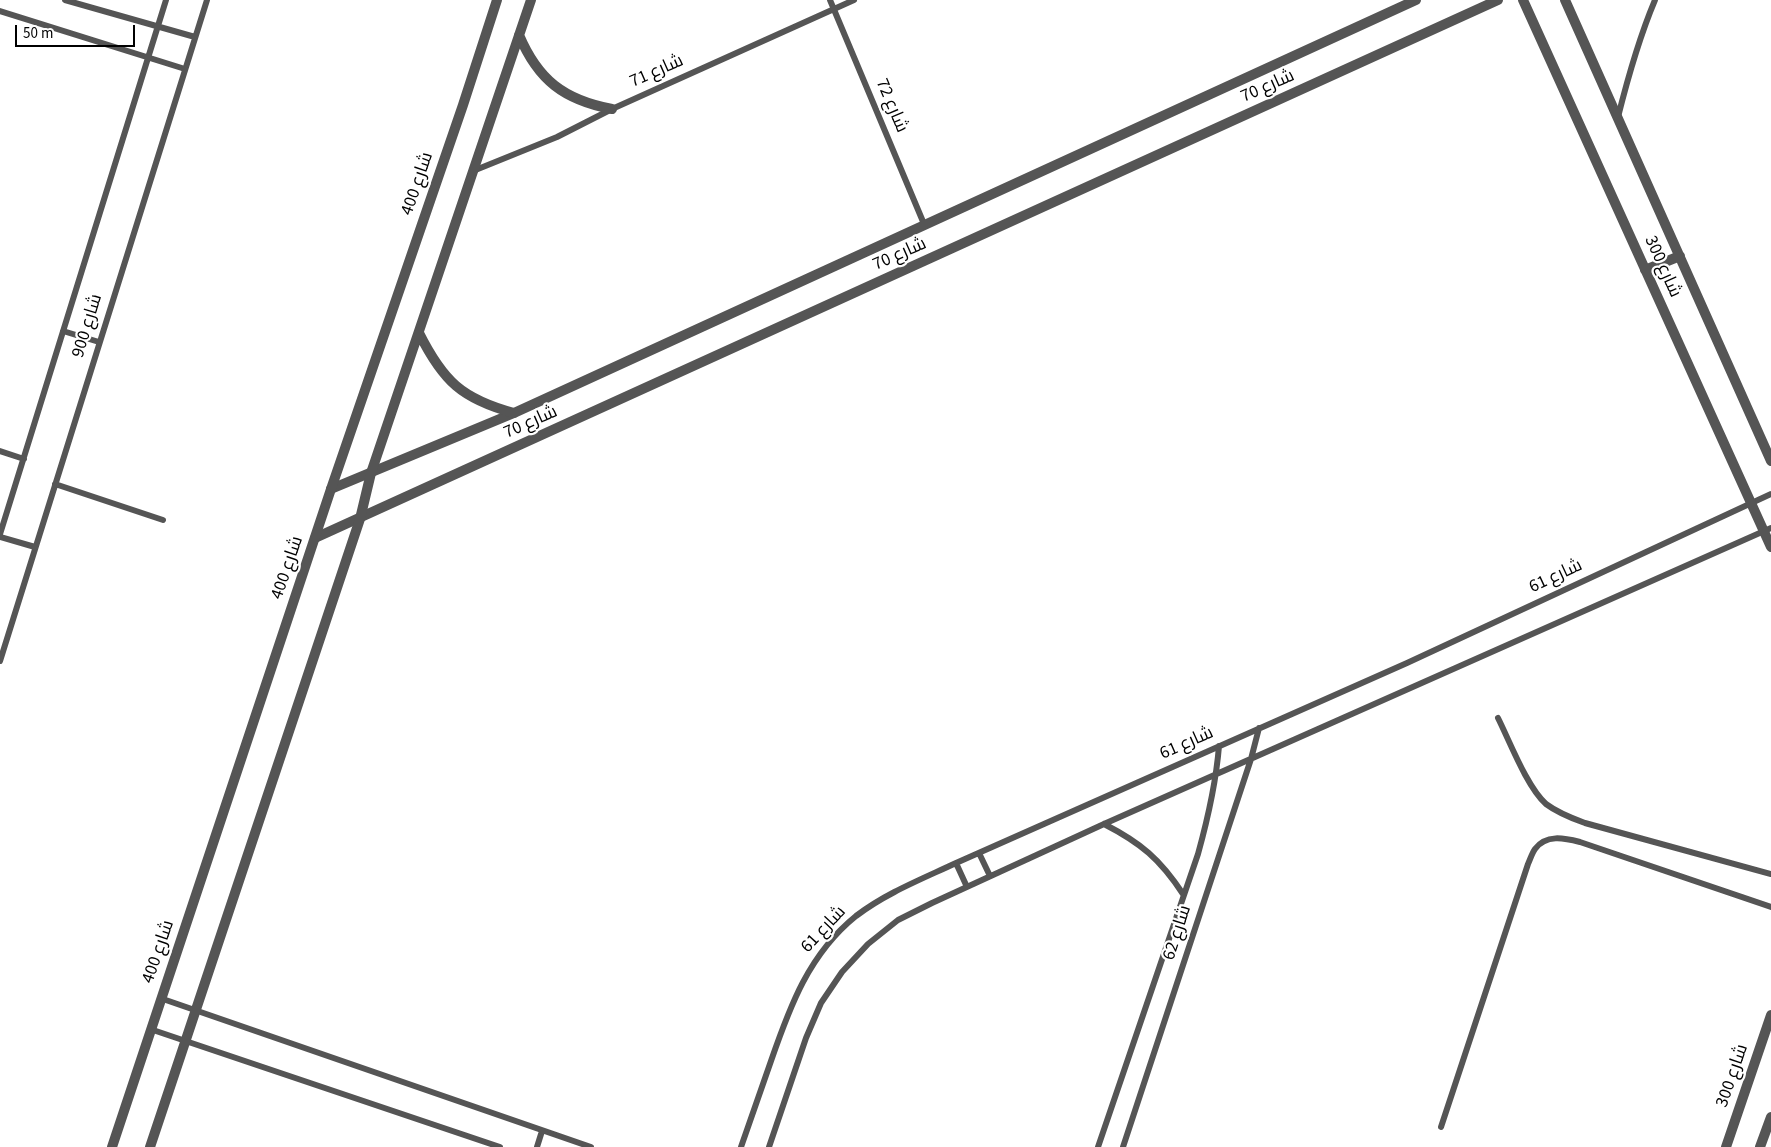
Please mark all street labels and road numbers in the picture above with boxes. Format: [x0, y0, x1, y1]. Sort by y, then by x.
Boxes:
street label: شارع 71 [627, 51, 687, 93]
street label: شارع 70 [1238, 66, 1298, 108]
street label: شارع 72 [870, 76, 912, 136]
street label: شارع 400 [397, 150, 439, 218]
street label: شارع 300 [1639, 233, 1685, 301]
street label: شارع 70 [870, 234, 930, 276]
street label: شارع 900 [68, 292, 108, 360]
street label: شارع 70 [501, 402, 561, 444]
street label: شارع 400 [267, 534, 309, 602]
street label: شارع 61 [1526, 555, 1586, 599]
street label: شارع 61 [1157, 723, 1217, 765]
street label: شارع 61 [797, 902, 851, 958]
street label: شارع 62 [1159, 903, 1197, 963]
street label: شارع 400 [138, 918, 180, 986]
street label: شارع 300 [1712, 1042, 1754, 1110]

